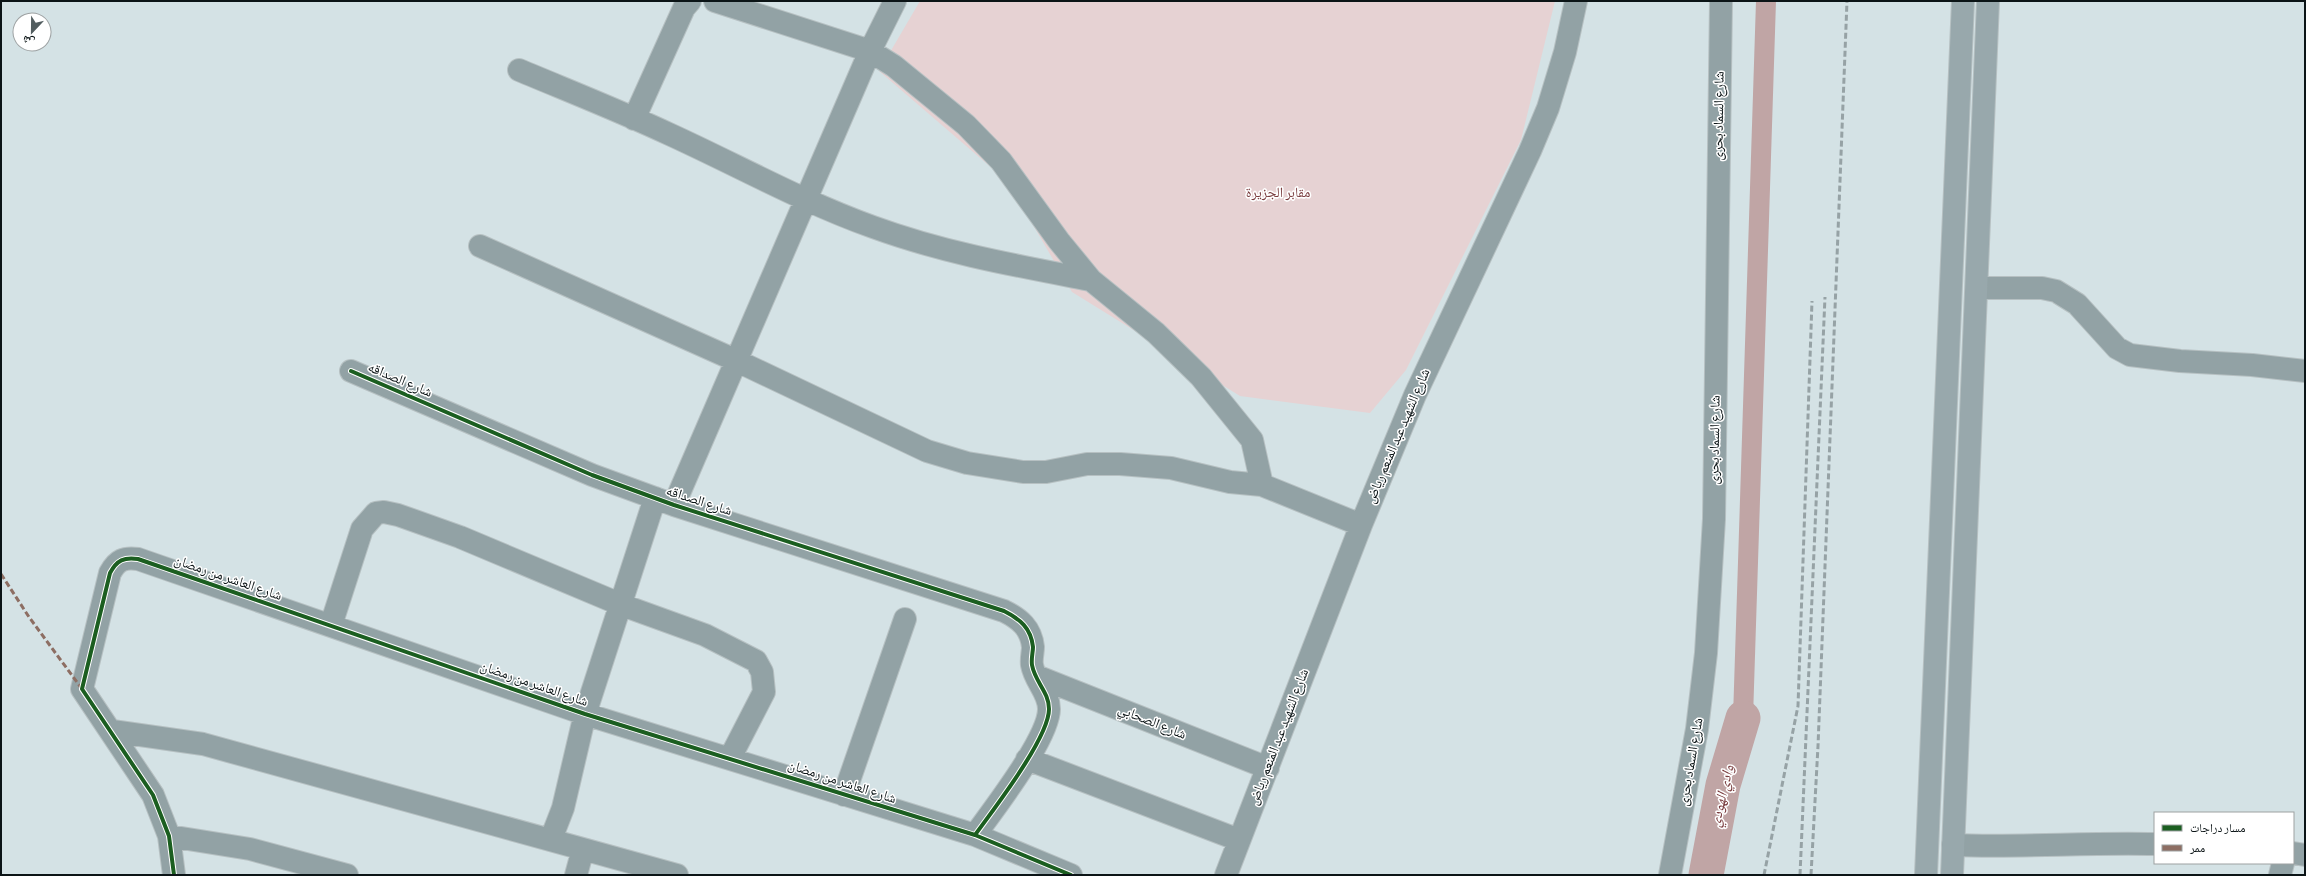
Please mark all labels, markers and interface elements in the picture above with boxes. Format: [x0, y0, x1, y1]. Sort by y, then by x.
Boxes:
north arrow [12, 12, 52, 52]
text: ش [21, 32, 37, 48]
street label: شارع السماد بحرى [1711, 71, 1729, 161]
park label: مقابر الجزيرة [1246, 186, 1310, 201]
street label: شارع الصداقه [365, 360, 434, 402]
street label: شارع الشهيد عبد المنعم رياض [1363, 367, 1435, 506]
street label: شارع السماد بحرى [1707, 395, 1725, 485]
street label: شارع الصداقه [664, 484, 734, 520]
street label: شارع العاشر من رمضان [172, 553, 284, 605]
street label: شارع العاشر من رمضان [478, 659, 590, 711]
street label: شارع الشهيد عبد المنعم رياض [1247, 667, 1313, 808]
street label: شارع الصحابي [1114, 702, 1188, 745]
street label: شارع السماد بحرى [1676, 717, 1708, 808]
street label: شارع العاشر من رمضان [785, 758, 898, 808]
water label: وادي الهودي [1708, 763, 1740, 829]
legend [2154, 812, 2294, 864]
text: مسار دراجات [2190, 822, 2245, 835]
text: ممر [2189, 842, 2205, 854]

